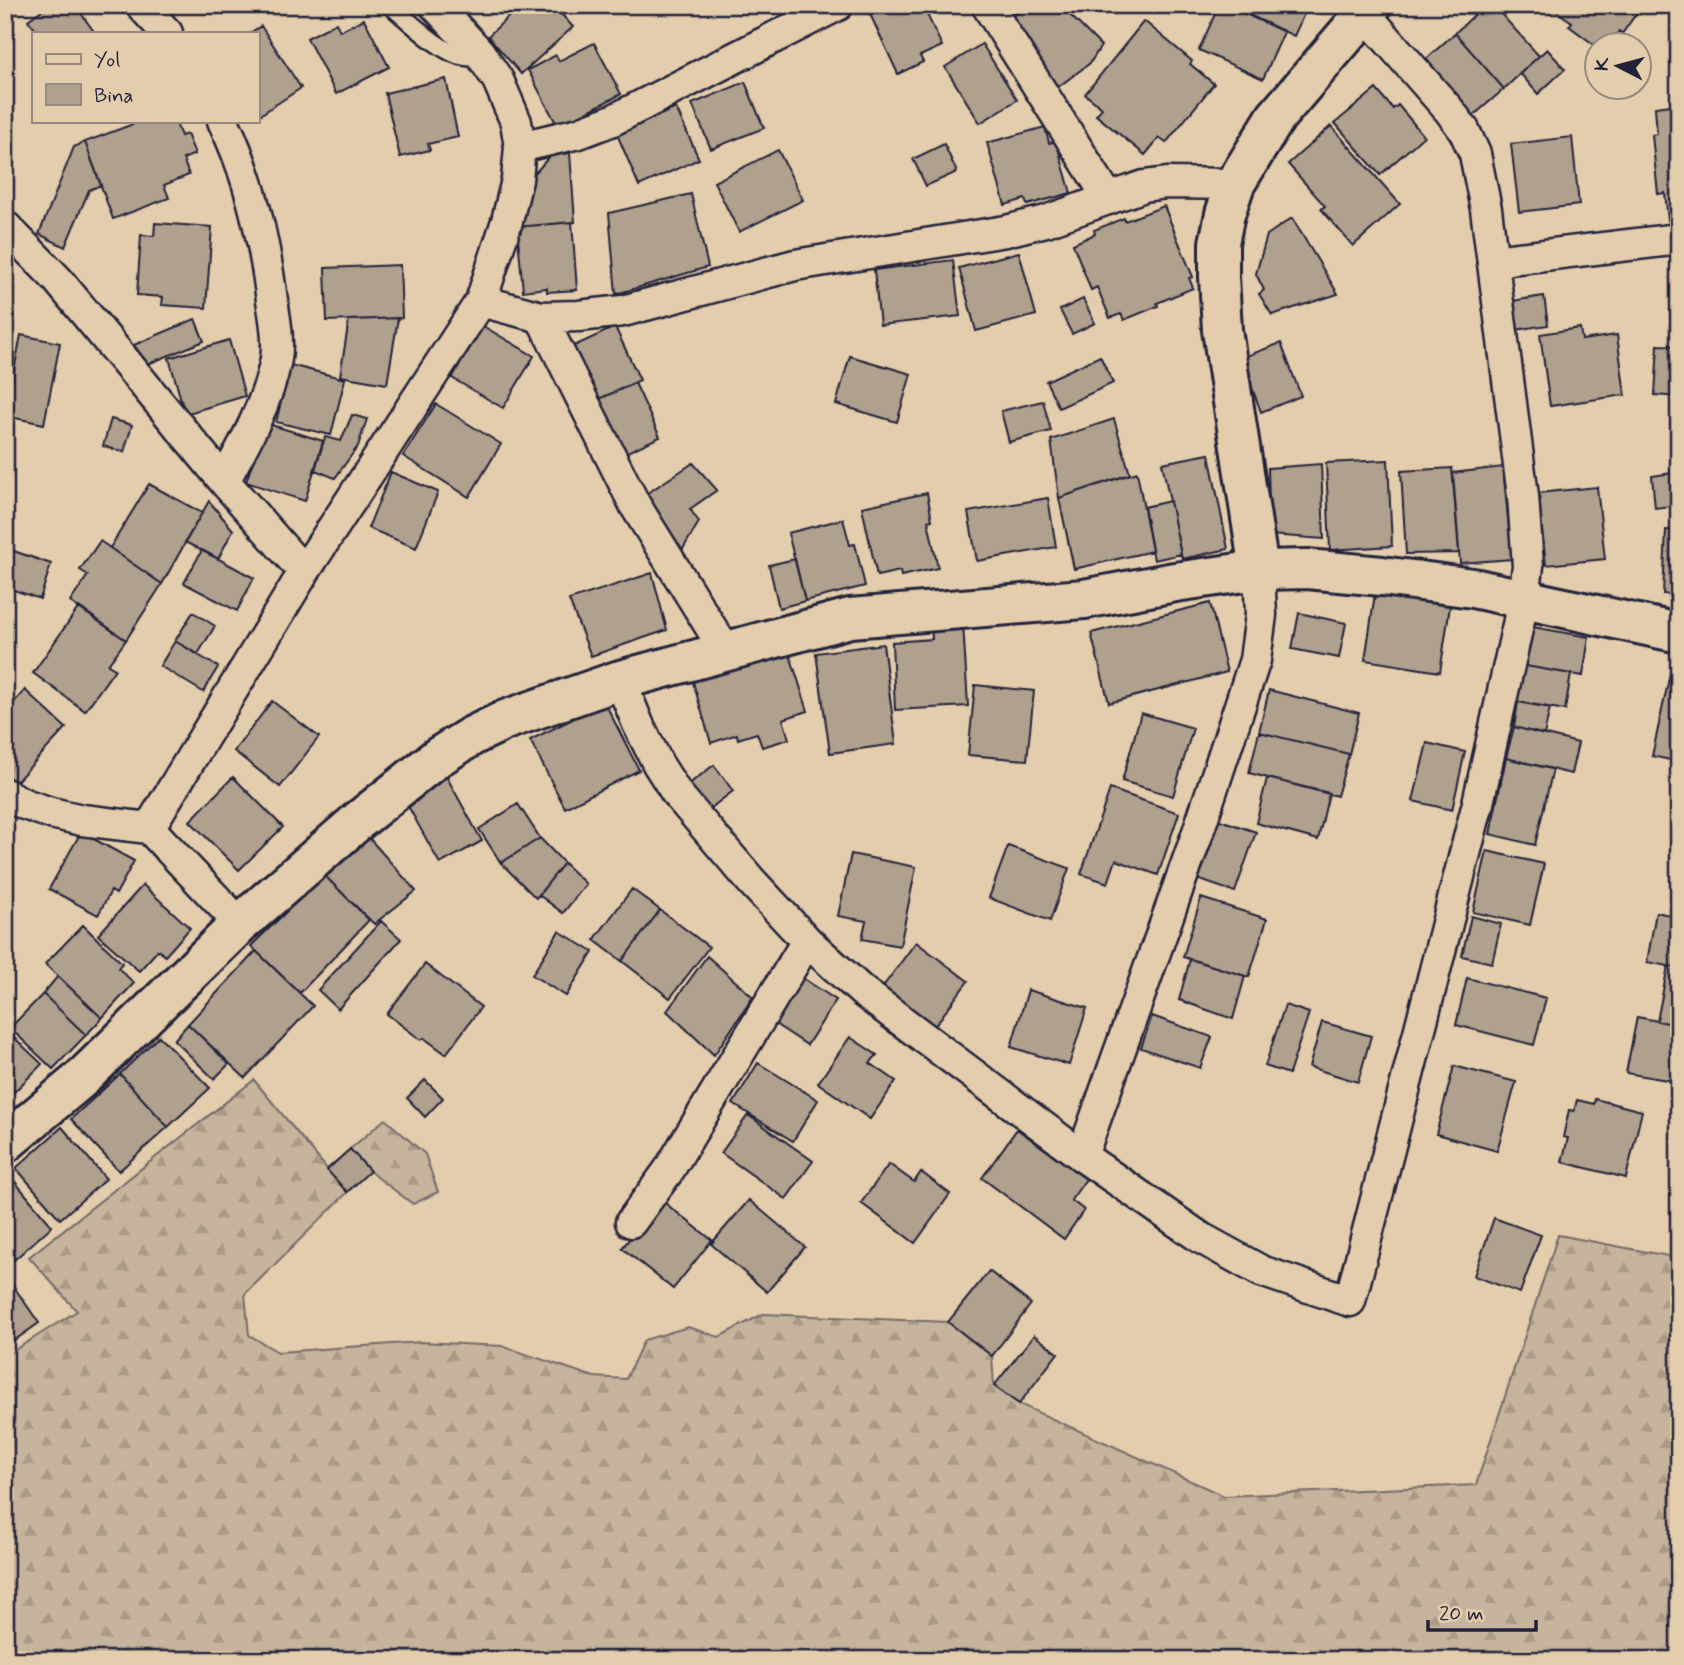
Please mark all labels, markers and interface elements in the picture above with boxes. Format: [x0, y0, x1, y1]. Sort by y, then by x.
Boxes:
legend [32, 32, 259, 122]
north arrow [1582, 32, 1652, 102]
text: Yol [94, 46, 120, 74]
text: K [1589, 56, 1616, 72]
text: Bina [94, 82, 134, 110]
scale bar [1428, 1588, 1537, 1632]
text: 20 m [1439, 1600, 1484, 1628]

